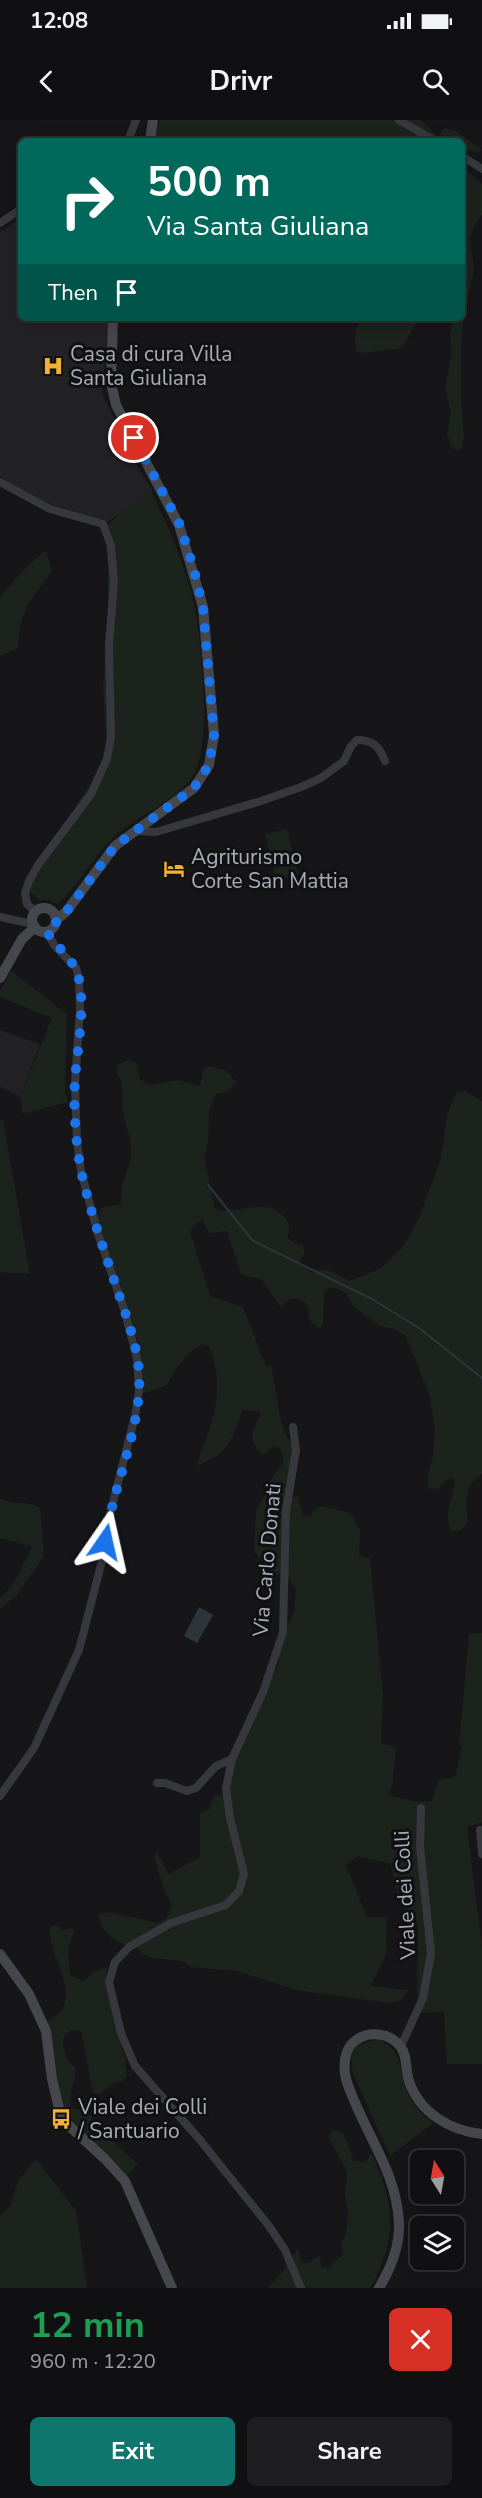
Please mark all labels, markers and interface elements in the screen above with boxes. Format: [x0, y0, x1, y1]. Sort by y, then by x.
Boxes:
text: 12:08 [30, 6, 88, 36]
text: Drivr [210, 63, 272, 100]
icon: back [30, 65, 63, 98]
icon: search [419, 65, 452, 98]
text: 500 m [147, 154, 271, 211]
icon: right [48, 162, 126, 240]
text: Via Santa Giuliana [147, 208, 369, 245]
icon: arrive [110, 276, 143, 309]
text: Then [48, 278, 98, 308]
place label: Casa di cura Villa Santa Giuliana [70, 340, 232, 392]
hospital icon: Casa di cura Villa Santa Giuliana [41, 354, 65, 378]
pin [108, 412, 159, 463]
icon: arrive [117, 421, 150, 454]
place label: Agriturismo Corte San Mattia [191, 843, 349, 895]
hotel icon: Agriturismo Corte San Mattia [162, 857, 186, 881]
street label: Via Carlo Donati [246, 1482, 288, 1639]
position arrow [73, 1510, 137, 1574]
street label: Viale dei Colli [388, 1830, 422, 1961]
place label: Viale dei Colli / Santuario [77, 2093, 207, 2145]
bus stop icon: Viale dei Colli / Santuario [49, 2107, 73, 2131]
north arrow [410, 2150, 464, 2204]
map controls [410, 2150, 464, 2270]
button: layers [410, 2216, 464, 2270]
text: 12 min [30, 2301, 145, 2350]
button: close [389, 2308, 452, 2371]
text: 960 m · 12:20 [30, 2348, 156, 2375]
button: Exit [30, 2417, 235, 2486]
button: Share [247, 2417, 452, 2486]

